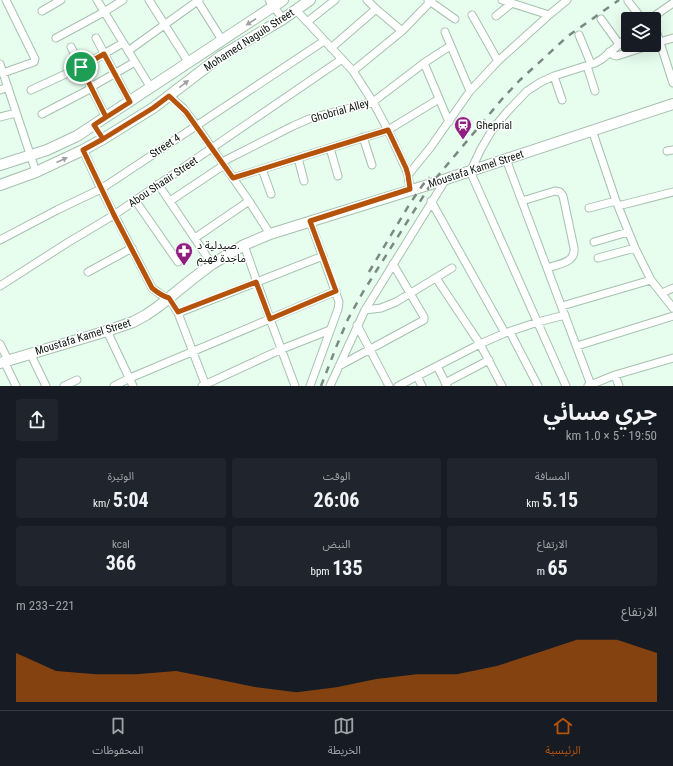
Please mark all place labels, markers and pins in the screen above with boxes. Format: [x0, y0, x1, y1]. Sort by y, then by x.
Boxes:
pin [64, 50, 98, 84]
station icon: Gheprial [453, 115, 473, 140]
place label: Gheprial [476, 119, 512, 132]
place label: صيدلية د. ماجدة فهيم [197, 239, 246, 267]
pharmacy icon: صيدلية د. ماجدة فهيم [174, 241, 194, 266]

